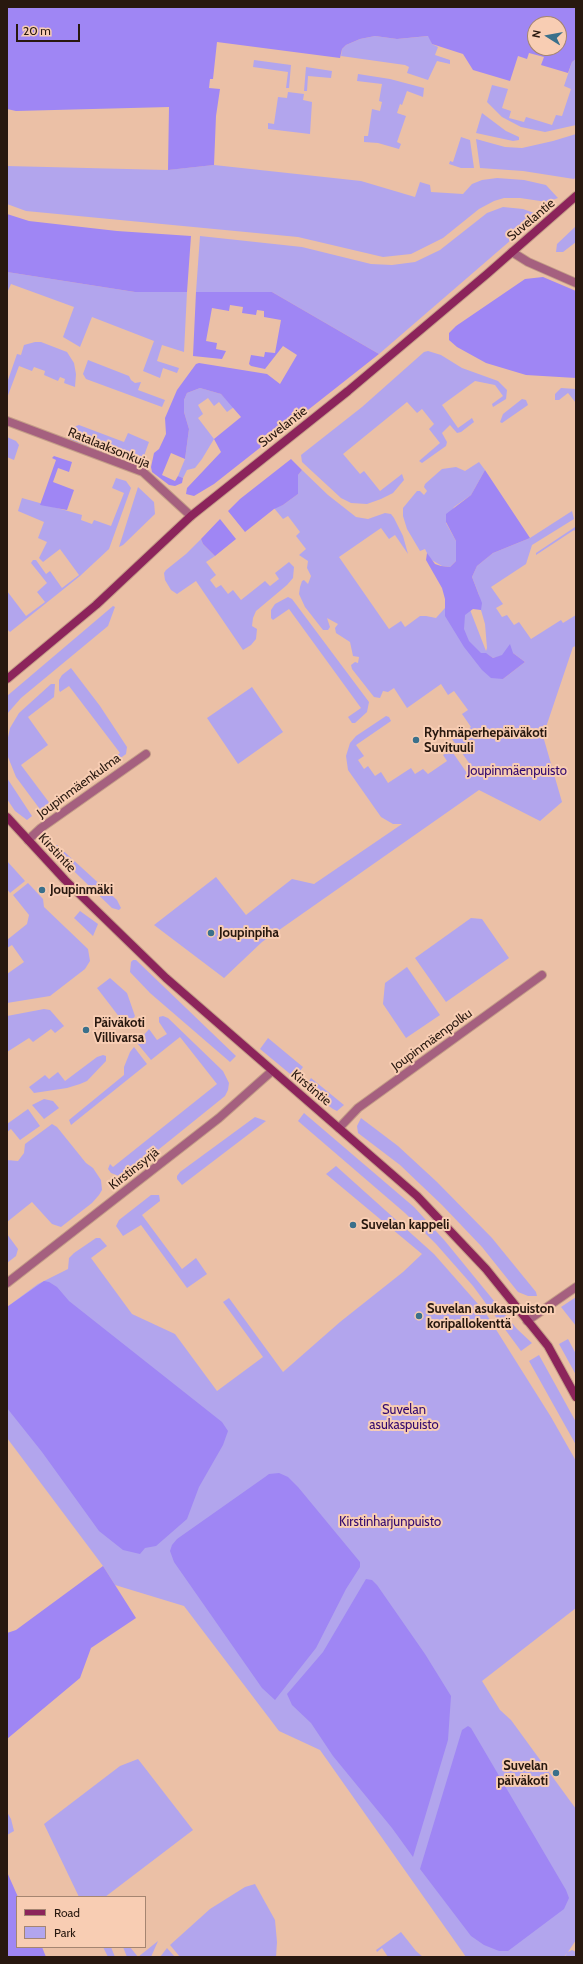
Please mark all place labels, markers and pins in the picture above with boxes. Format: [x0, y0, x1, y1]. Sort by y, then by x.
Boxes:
place label: Ryhmäperhepäiväkoti Suvituuli [424, 725, 547, 756]
marker: Ryhmäperhepäiväkoti Suvituuli [411, 735, 421, 745]
place label: Joupinmäki [50, 882, 113, 898]
marker: Joupinmäki [37, 885, 47, 895]
place label: Joupinpiha [219, 925, 279, 941]
marker: Joupinpiha [206, 928, 216, 938]
place label: Päiväkoti Villivarsa [94, 1015, 145, 1046]
marker: Päiväkoti Villivarsa [81, 1025, 91, 1035]
place label: Suvelan kappeli [361, 1217, 449, 1233]
marker: Suvelan kappeli [348, 1220, 358, 1230]
place label: Suvelan asukaspuiston koripallokenttä [427, 1301, 554, 1332]
marker: Suvelan asukaspuiston koripallokenttä [414, 1311, 424, 1321]
place label: Suvelan päiväkoti [497, 1758, 548, 1789]
marker: Suvelan päiväkoti [551, 1768, 561, 1778]

